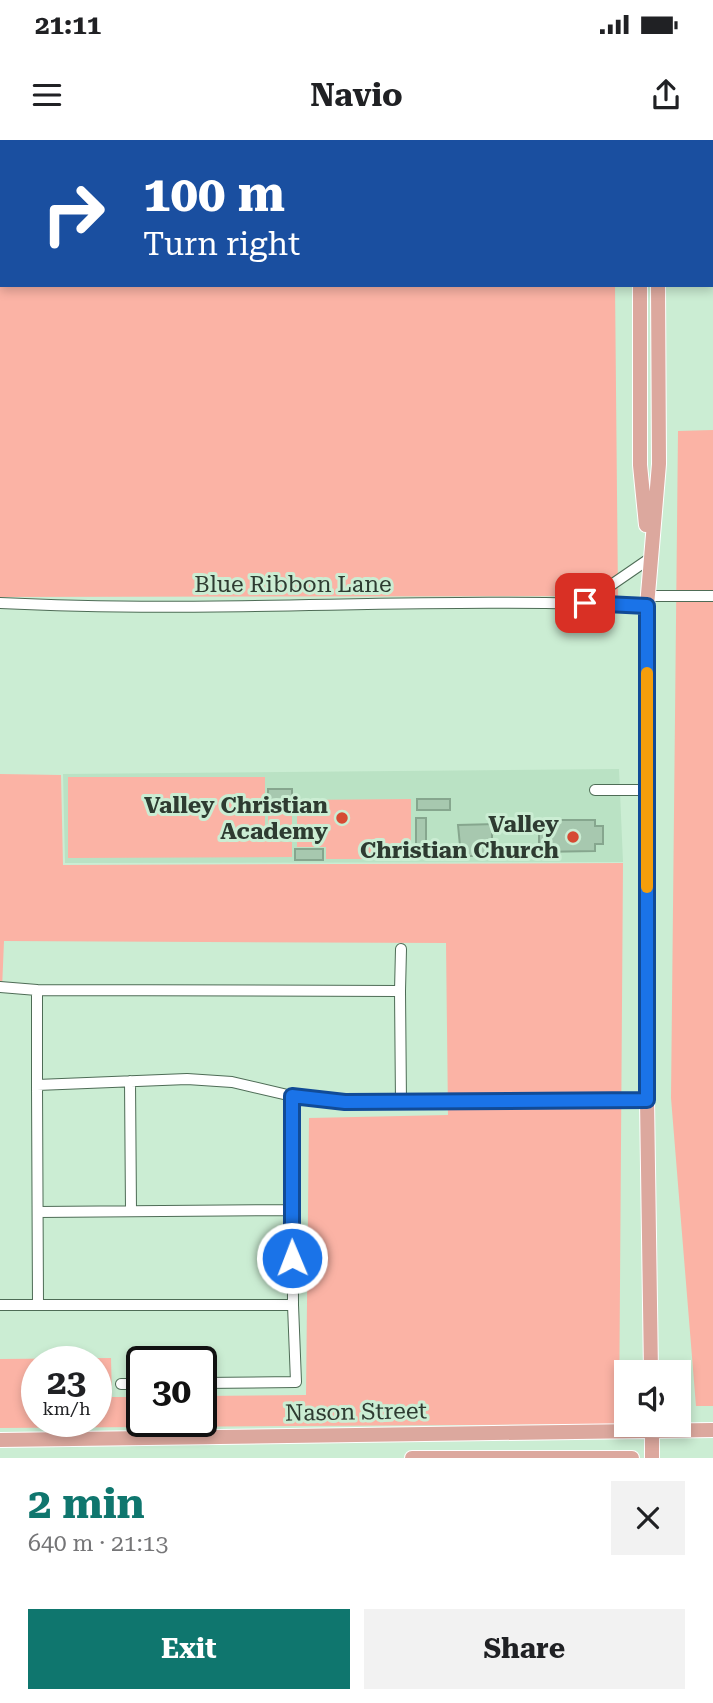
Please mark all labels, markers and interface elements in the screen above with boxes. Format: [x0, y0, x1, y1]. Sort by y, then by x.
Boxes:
text: 21:11 [35, 10, 101, 40]
icon: menu [28, 76, 66, 114]
text: Navio [310, 76, 403, 114]
icon: share [647, 76, 685, 114]
text: 100 m [143, 166, 285, 223]
icon: right [28, 168, 119, 259]
text: Turn right [143, 225, 300, 263]
street label: Blue Ribbon Lane [194, 571, 392, 598]
pin [555, 573, 615, 633]
icon: arrive [566, 584, 604, 622]
place label: Valley Christian Academy [144, 792, 329, 845]
marker: Valley Christian Academy [334, 810, 350, 826]
place label: Valley Christian Church [360, 811, 560, 864]
marker: Valley Christian Church [565, 829, 581, 845]
position arrow [255, 1221, 329, 1295]
speed limit sign: 30 [126, 1346, 217, 1437]
map controls [614, 1360, 691, 1437]
button: sound [614, 1360, 691, 1437]
text: 23 [47, 1362, 86, 1403]
street label: Nason Street [285, 1397, 428, 1427]
text: km/h [42, 1398, 91, 1419]
text: 2 min [28, 1479, 145, 1528]
button: close [611, 1481, 685, 1555]
text: 640 m · 21:13 [28, 1530, 168, 1557]
button: Exit [28, 1609, 350, 1689]
button: Share [364, 1609, 685, 1689]

